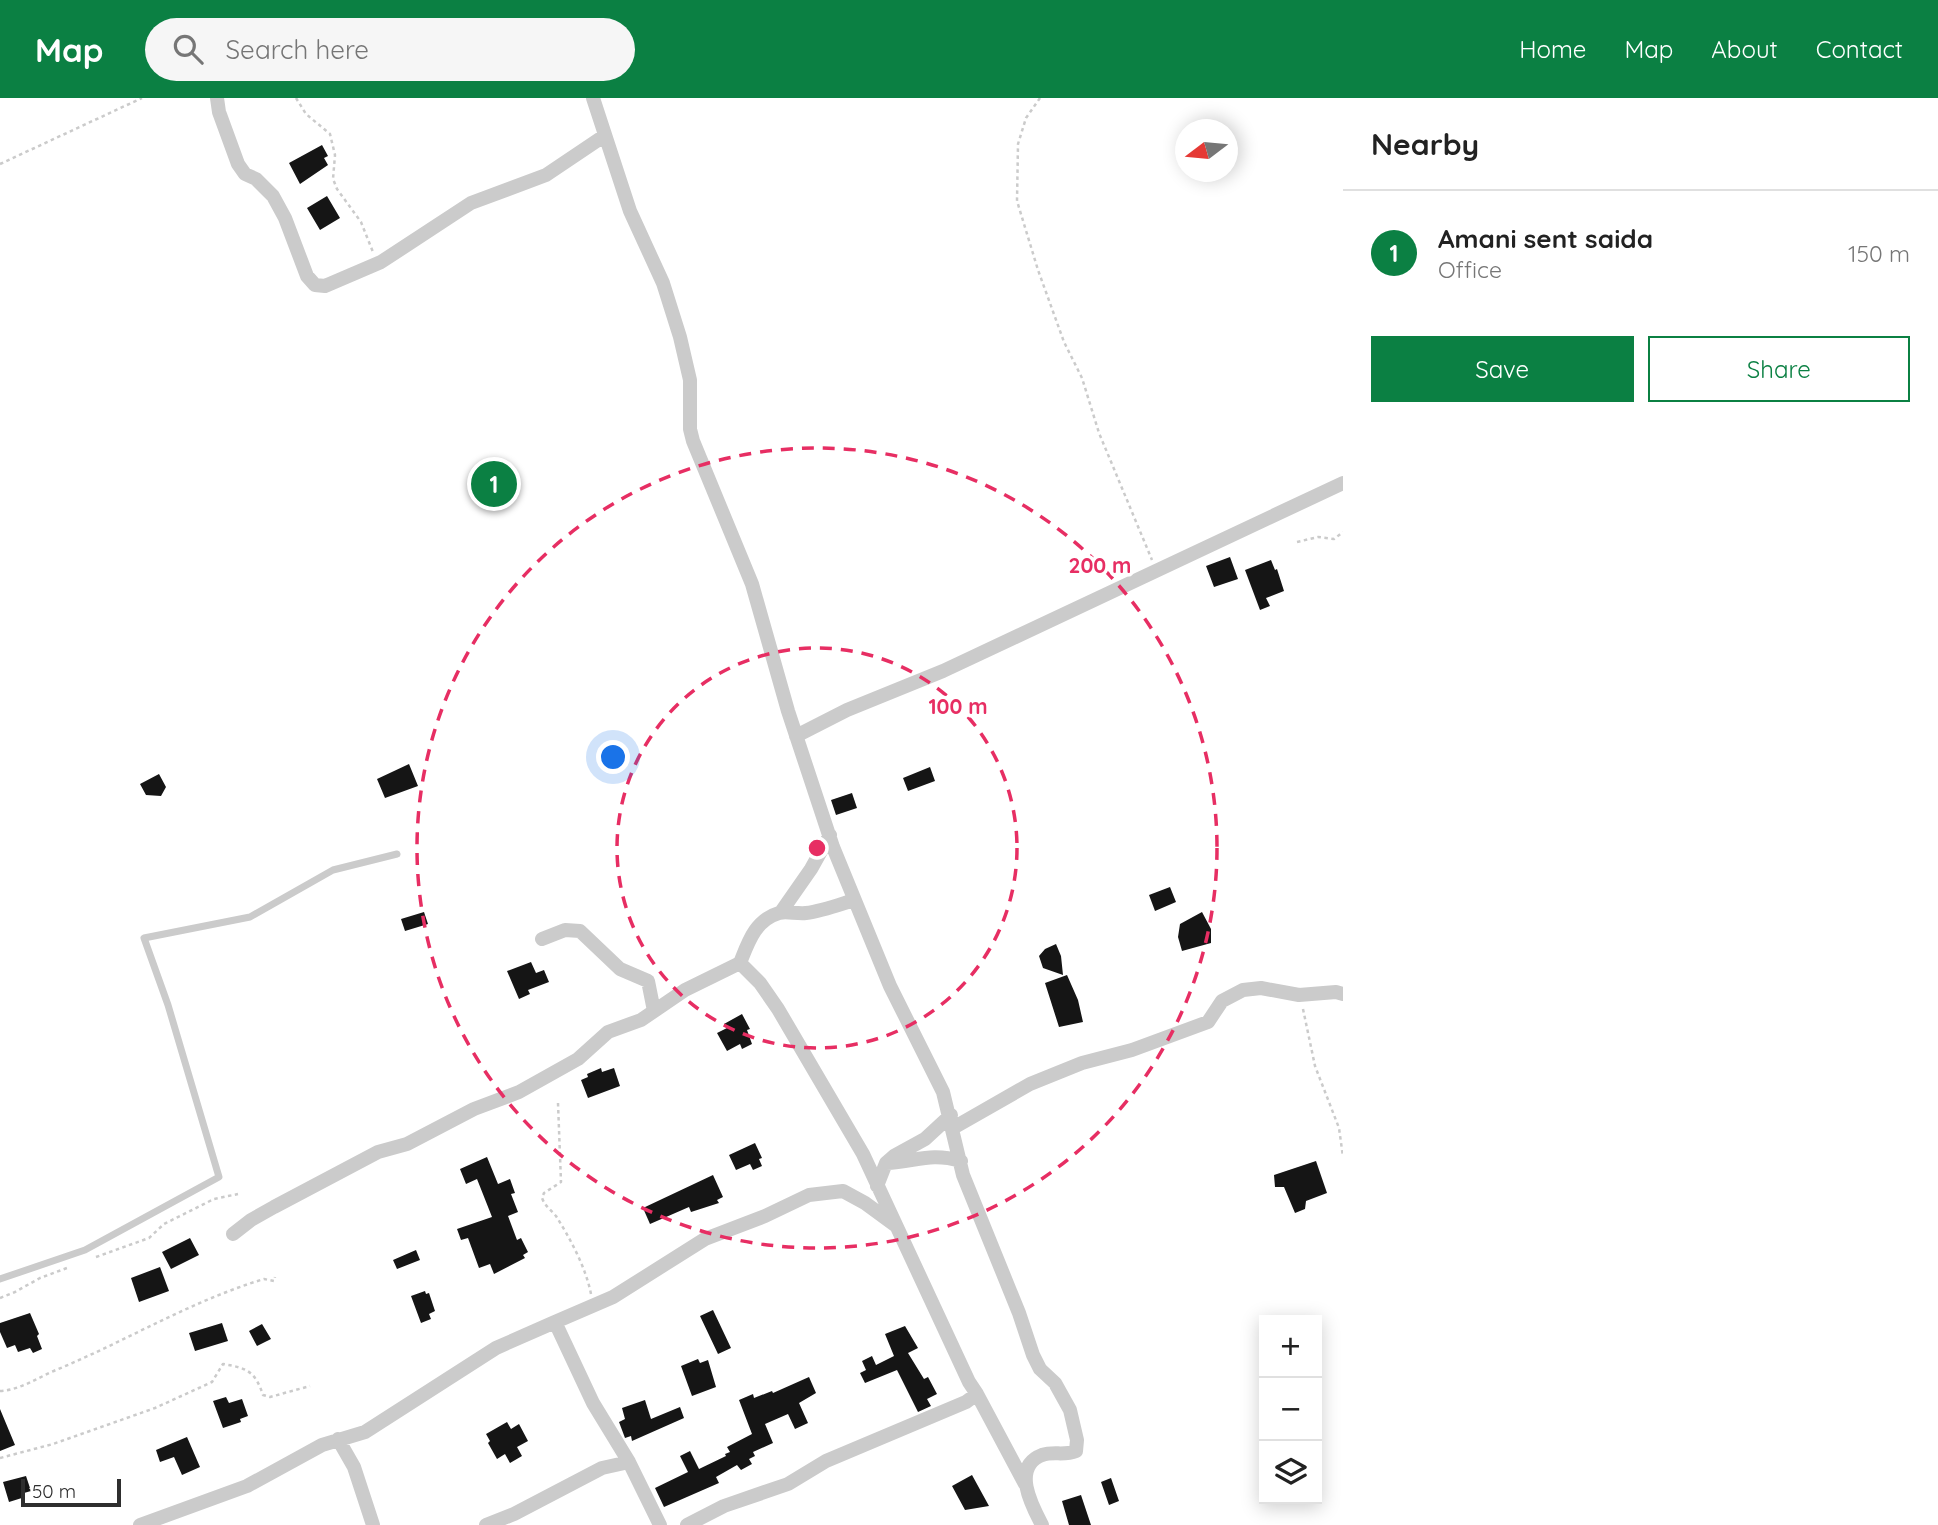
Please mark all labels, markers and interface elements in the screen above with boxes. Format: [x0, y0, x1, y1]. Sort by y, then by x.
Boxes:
search box [145, 18, 635, 81]
text: Map [35, 29, 103, 70]
icon: search [169, 30, 207, 68]
text: Search here [225, 33, 369, 66]
text: Home [1519, 34, 1586, 64]
text: Map [1624, 34, 1673, 64]
text: About [1711, 34, 1778, 64]
text: Contact [1816, 34, 1903, 64]
north arrow [1175, 119, 1238, 182]
text: Nearby [1371, 125, 1479, 163]
text: Amani sent saida [1438, 222, 1653, 255]
text: 1 [1390, 239, 1398, 268]
text: 150 m [1848, 239, 1910, 268]
text: Office [1438, 255, 1502, 284]
button: Save [1371, 336, 1634, 402]
button: Share [1648, 336, 1910, 402]
pin: 1 [471, 458, 517, 510]
text: 200 m [1069, 552, 1131, 578]
text: 100 m [928, 693, 988, 719]
your location [596, 740, 630, 774]
centre of rings [805, 836, 829, 860]
map controls [1259, 1315, 1322, 1504]
button: + [1259, 1315, 1322, 1378]
button: − [1259, 1378, 1322, 1441]
button: layers [1259, 1441, 1322, 1504]
scale bar [21, 1476, 121, 1508]
text: 50 m [32, 1479, 76, 1503]

